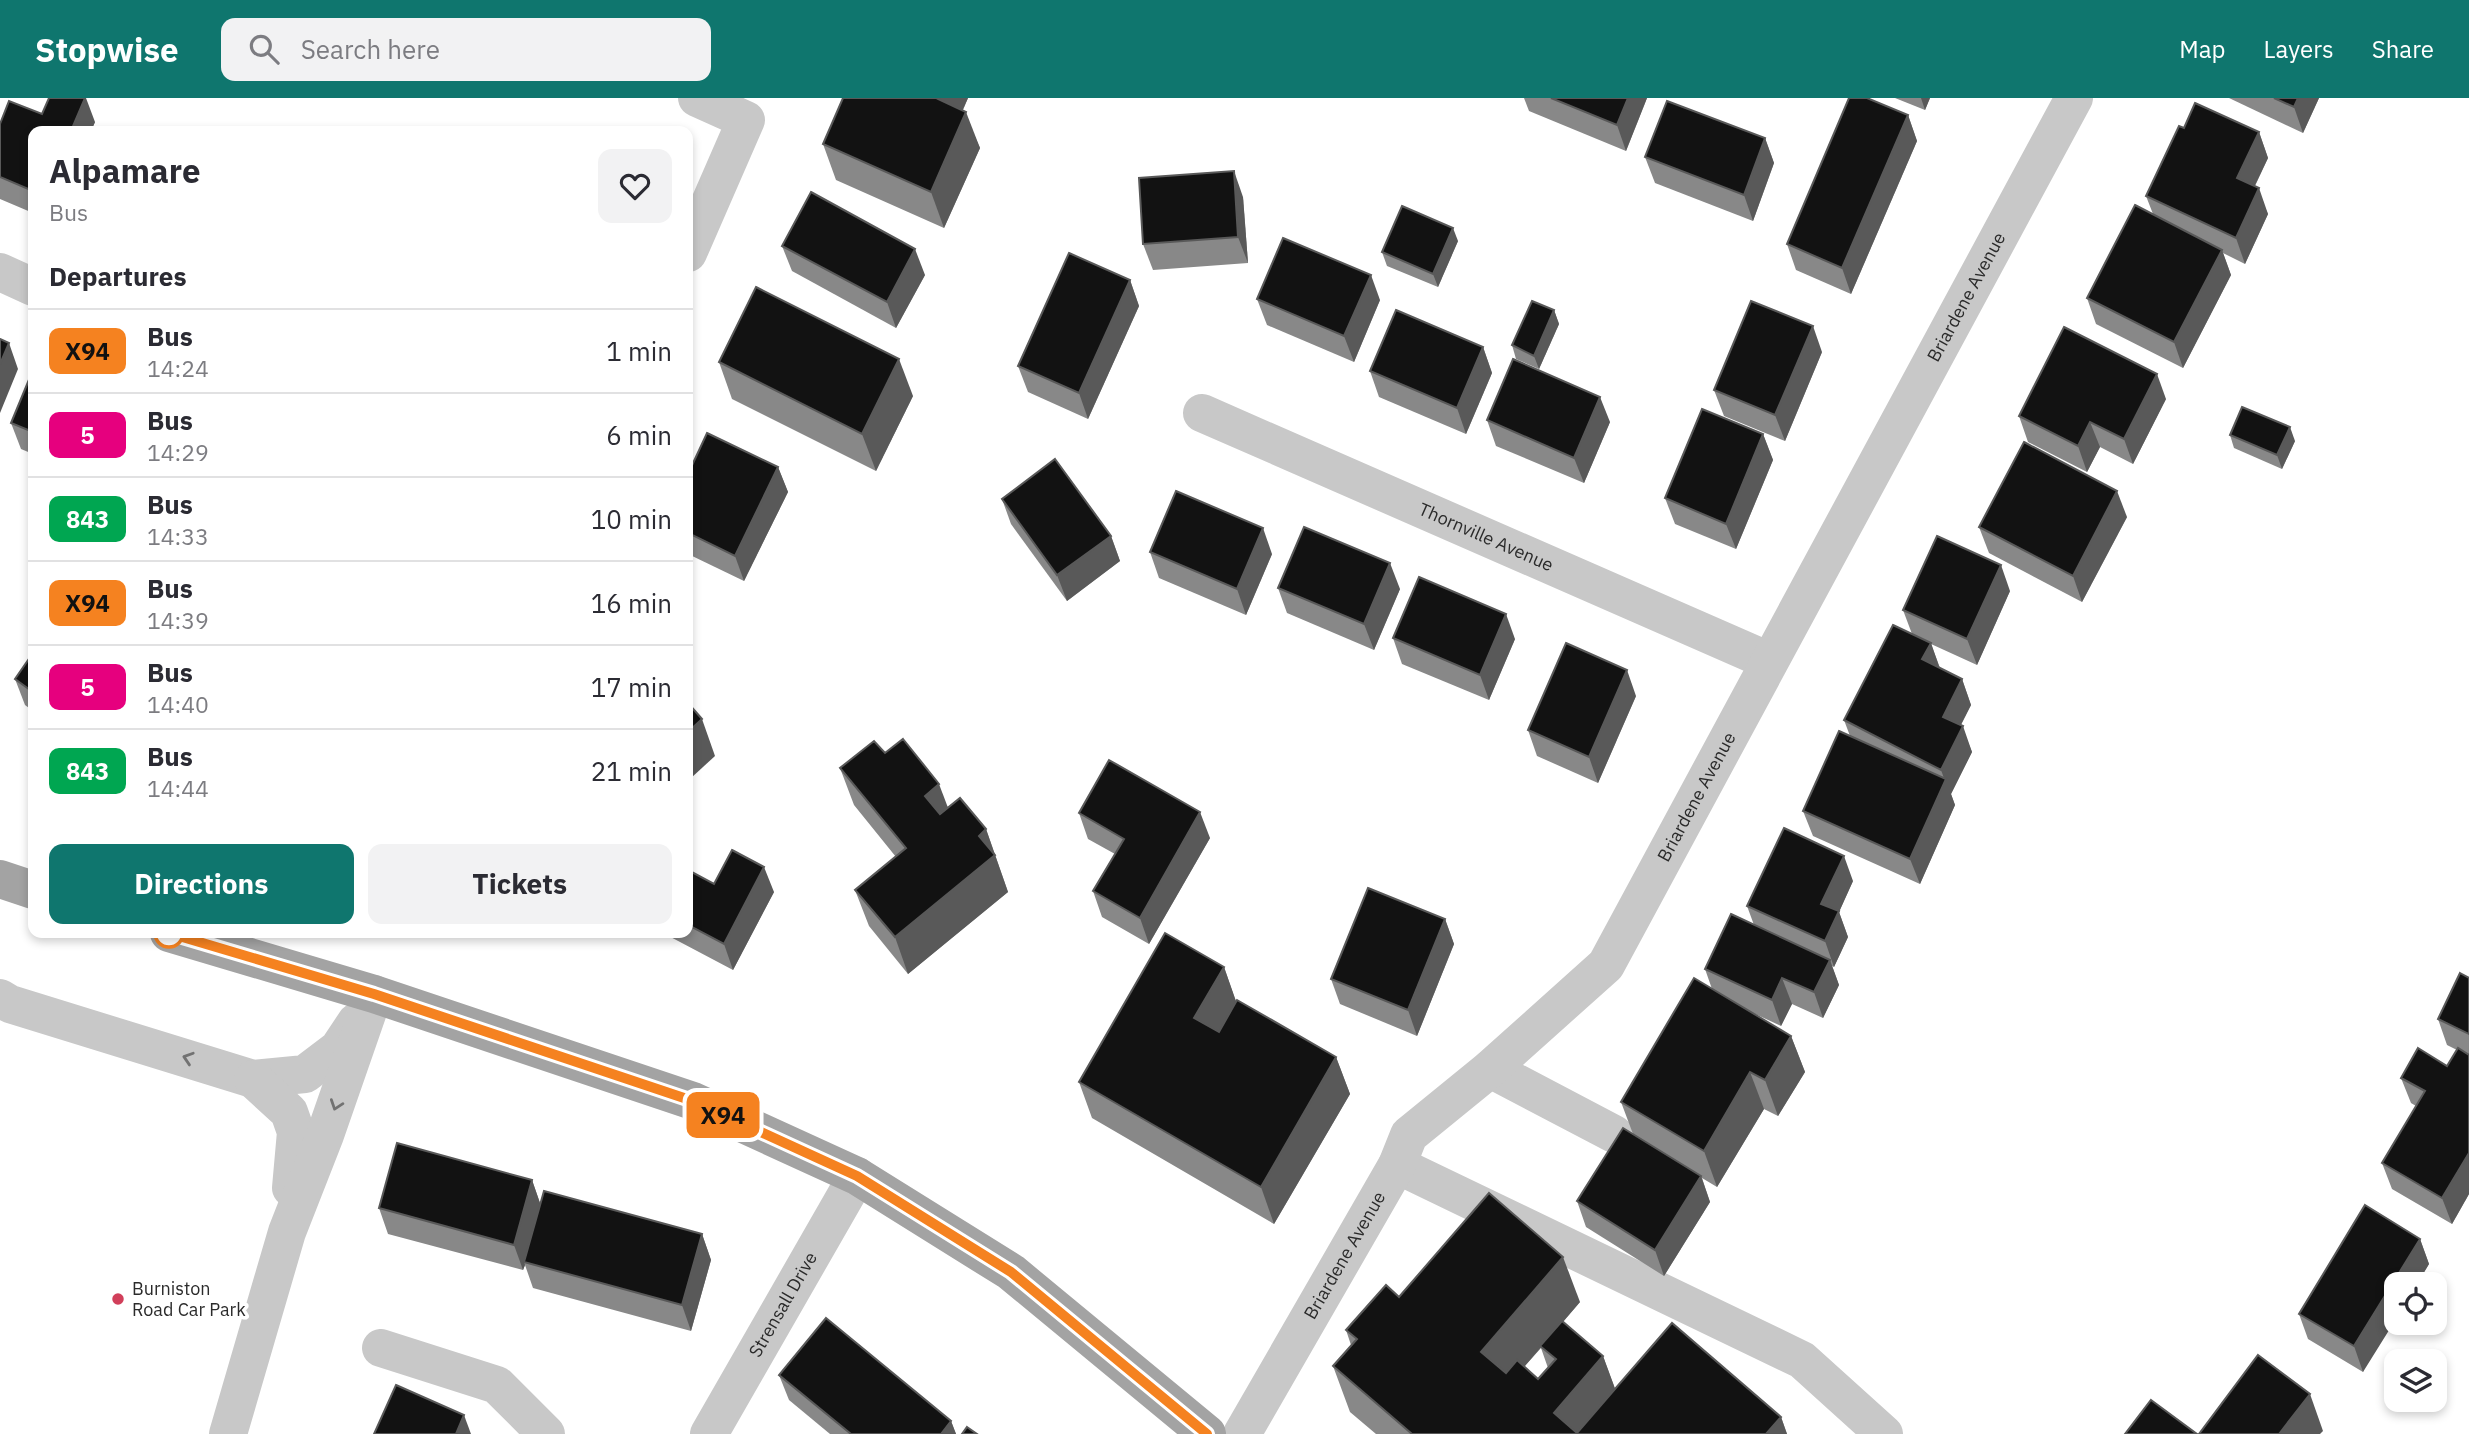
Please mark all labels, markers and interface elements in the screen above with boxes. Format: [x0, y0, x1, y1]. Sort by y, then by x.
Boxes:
search box [221, 18, 711, 81]
text: Stopwise [35, 28, 179, 71]
icon: search [245, 30, 283, 68]
text: Search here [301, 32, 440, 66]
text: Map [2179, 33, 2226, 65]
text: Layers [2264, 33, 2334, 65]
text: Share [2372, 33, 2434, 65]
text: Alpamare [49, 149, 200, 192]
button: heart [598, 149, 672, 223]
text: Bus [49, 197, 88, 227]
street label: Briardene Avenue [1922, 228, 2010, 366]
text: Departures [49, 259, 187, 293]
text: Bus [147, 319, 193, 353]
text: 1 min [606, 334, 672, 368]
text: X94 [65, 335, 110, 367]
text: 14:24 [147, 353, 209, 383]
text: Bus [147, 403, 193, 437]
text: 6 min [606, 418, 672, 452]
text: 5 [80, 419, 95, 451]
text: 14:29 [147, 437, 209, 467]
text: Bus [147, 487, 193, 521]
street label: Thornville Avenue [1415, 497, 1557, 576]
text: 10 min [591, 502, 672, 536]
text: 843 [66, 503, 109, 535]
text: 14:33 [147, 521, 209, 551]
text: Bus [147, 571, 193, 605]
text: 16 min [591, 586, 672, 620]
text: X94 [65, 587, 110, 619]
text: 14:39 [147, 605, 209, 635]
text: Bus [147, 655, 193, 689]
text: 17 min [591, 670, 672, 704]
text: 5 [80, 671, 95, 703]
text: 14:40 [147, 689, 209, 719]
street label: Briardene Avenue [1652, 728, 1741, 865]
text: Bus [147, 739, 193, 773]
text: 21 min [591, 754, 672, 788]
text: 843 [66, 755, 109, 787]
text: 14:44 [147, 773, 209, 803]
button: Directions [49, 844, 354, 924]
button: Tickets [368, 844, 672, 924]
unlabelled marker [154, 918, 184, 948]
one-way arrow [183, 1052, 195, 1066]
line badge: X94 [683, 1092, 763, 1138]
one-way arrow [330, 1098, 344, 1111]
text: X94 [701, 1099, 745, 1131]
street label: Briardene Avenue [1299, 1187, 1390, 1323]
street label: Strensall Drive [743, 1248, 822, 1361]
map controls [2384, 1272, 2447, 1412]
button: locate [2384, 1272, 2447, 1335]
place label: Burniston Road Car Park [132, 1277, 246, 1321]
marker: Burniston Road Car Park [110, 1291, 126, 1307]
button: layers [2384, 1349, 2447, 1412]

